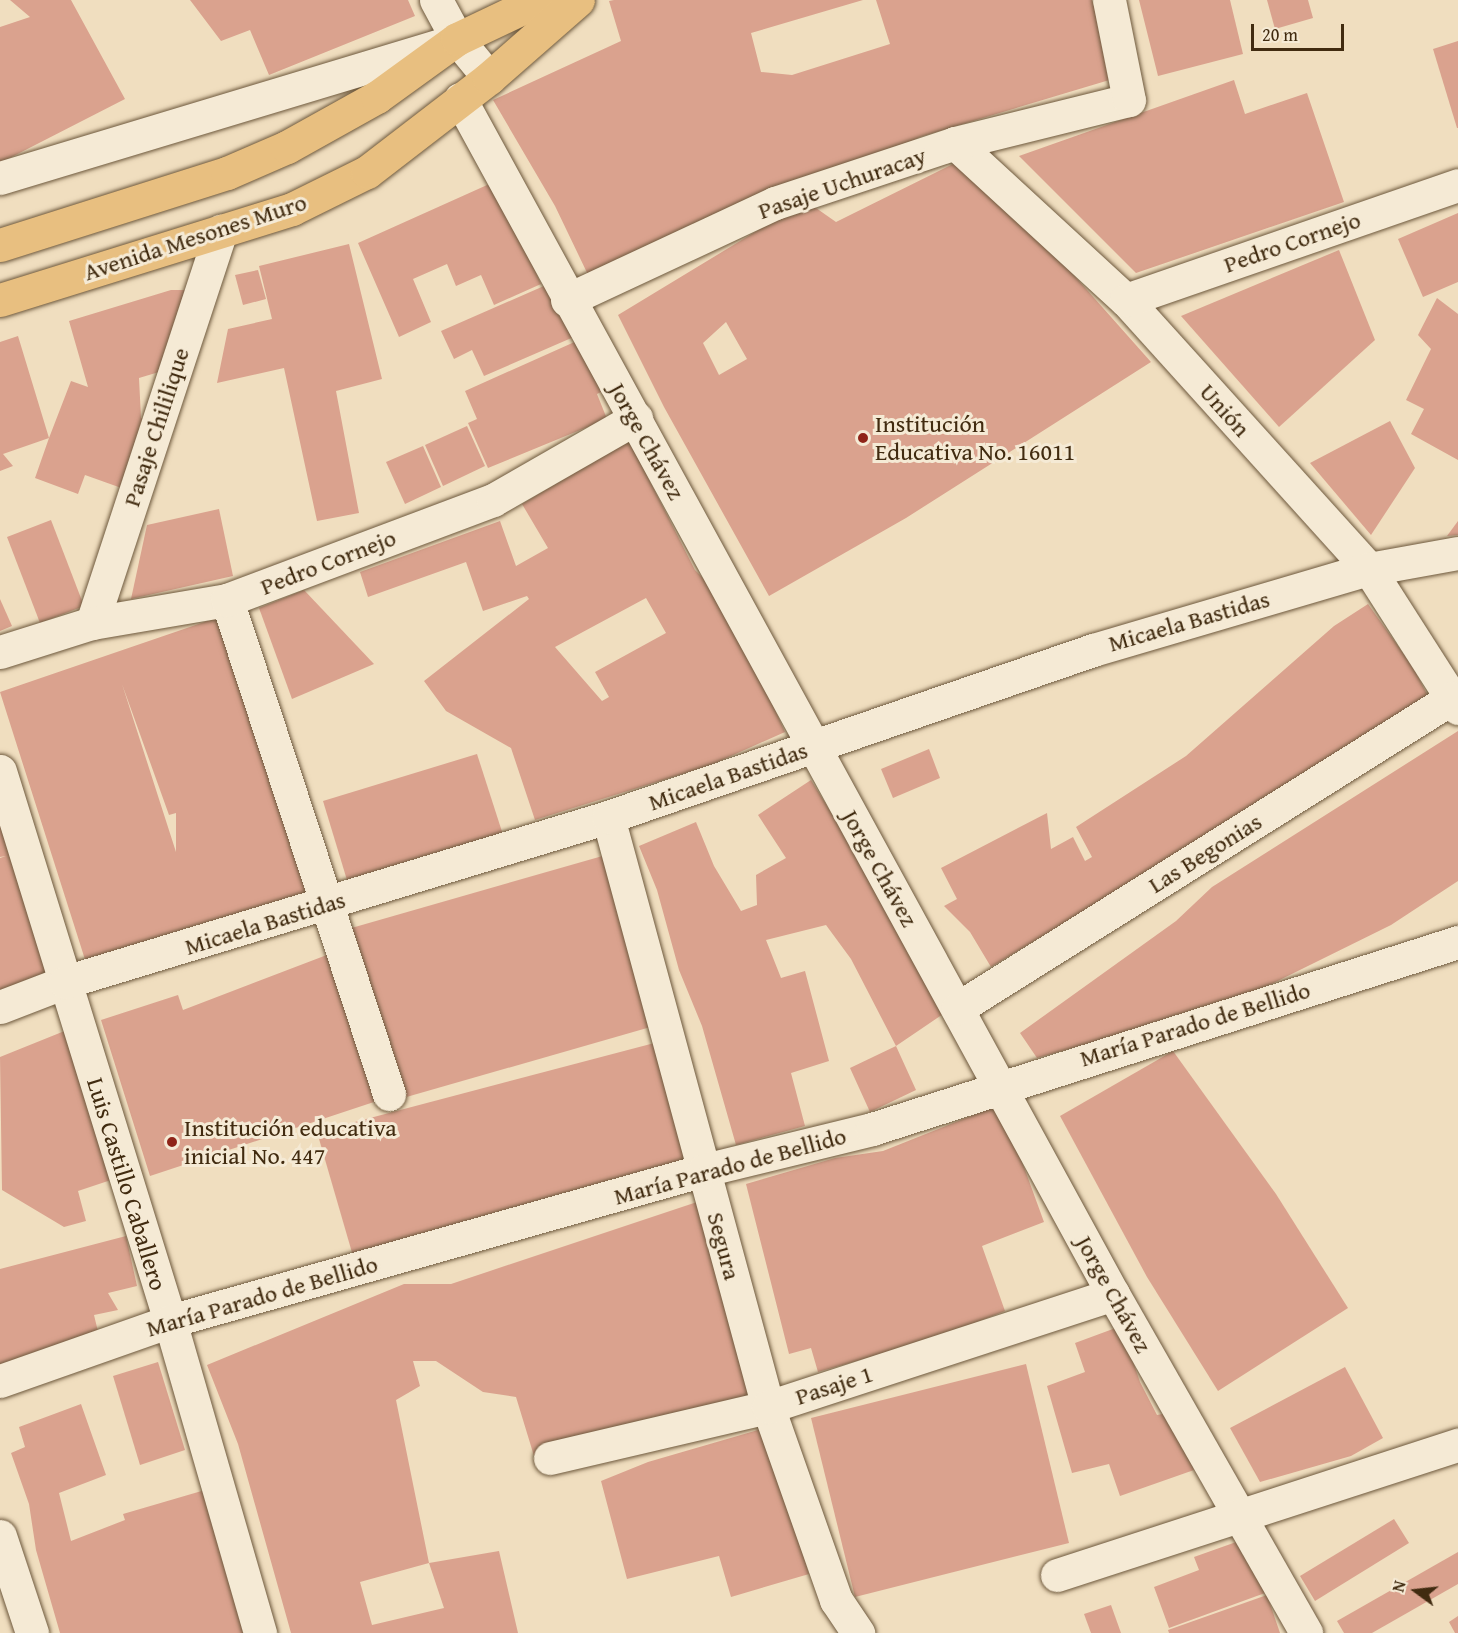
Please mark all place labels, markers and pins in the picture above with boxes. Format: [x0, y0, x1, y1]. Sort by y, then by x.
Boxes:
place label: Institución Educativa No. 16011 [875, 410, 1075, 466]
marker: Institución Educativa No. 16011 [856, 431, 870, 445]
place label: Institución educativa inicial No. 447 [184, 1114, 397, 1170]
marker: Institución educativa inicial No. 447 [165, 1135, 179, 1149]

